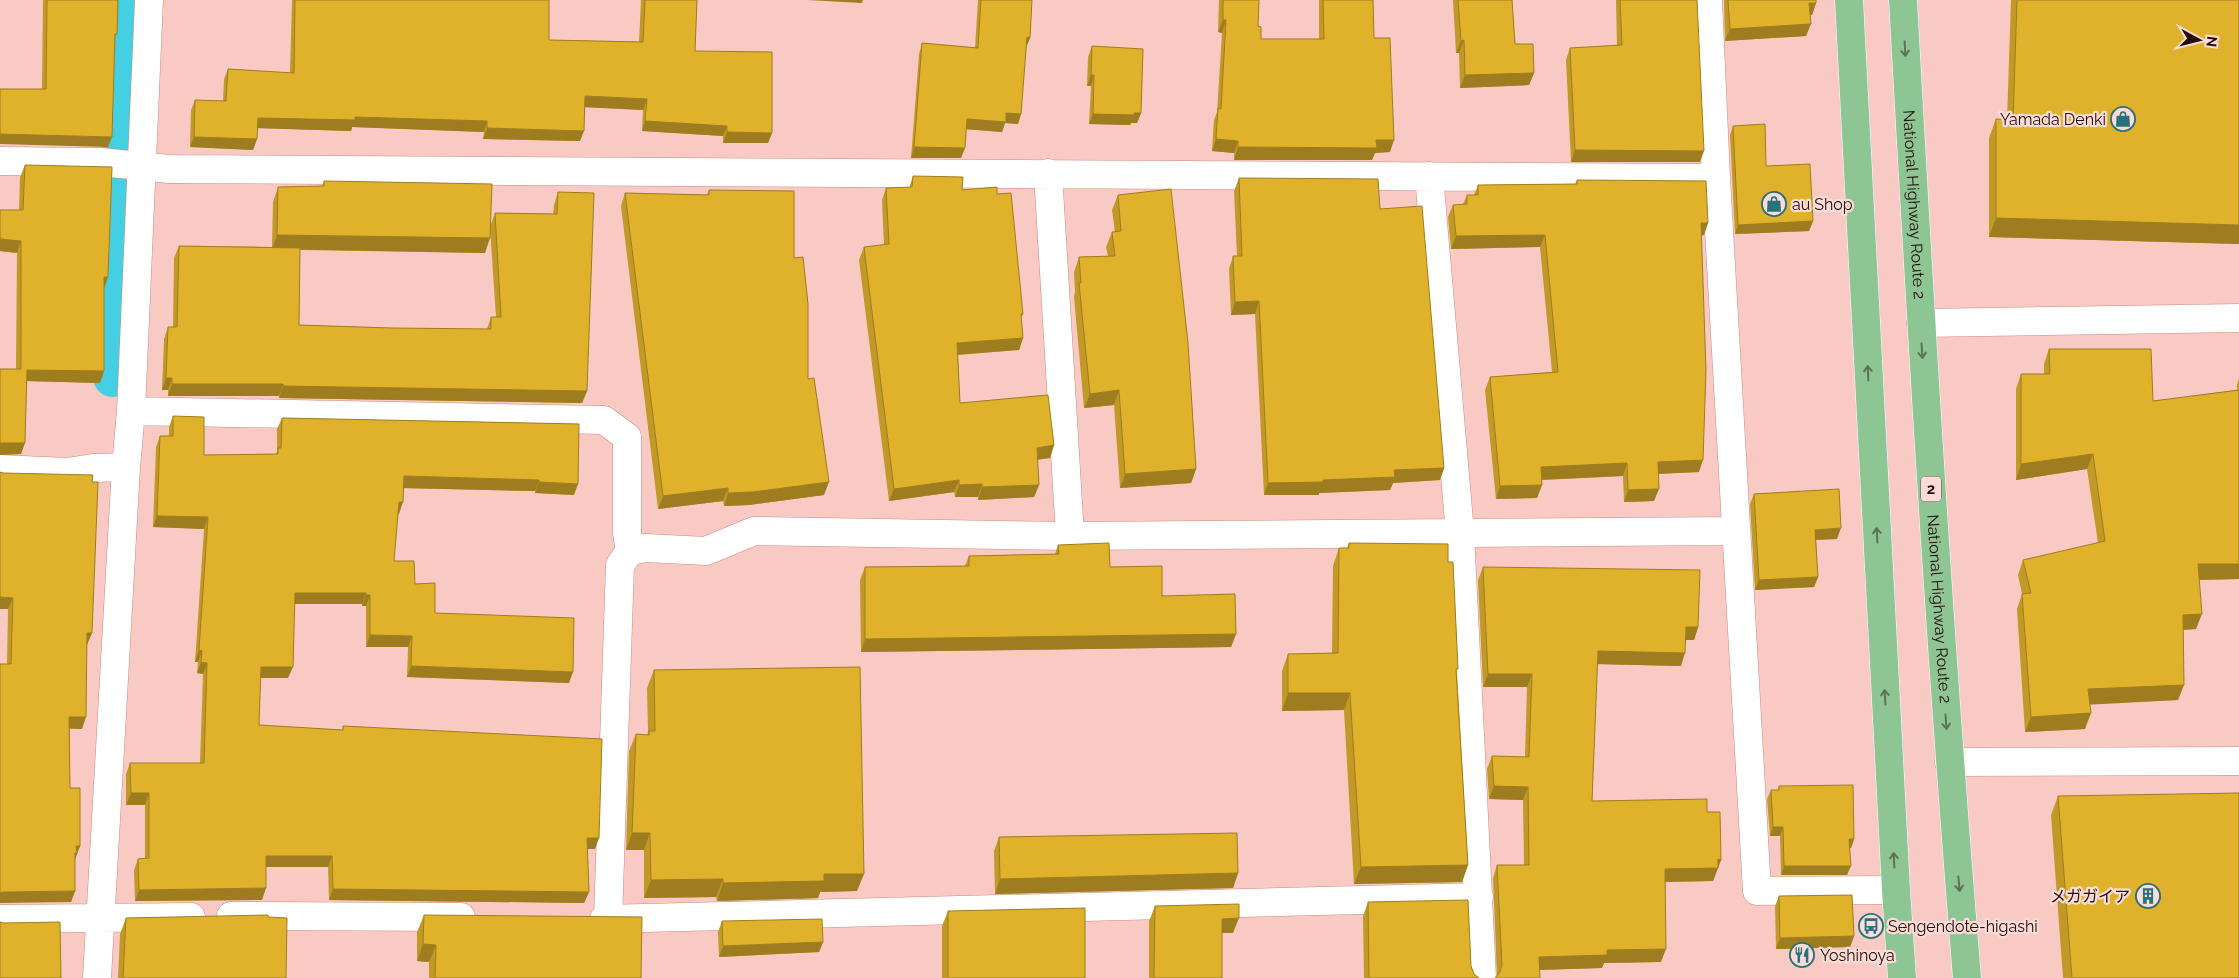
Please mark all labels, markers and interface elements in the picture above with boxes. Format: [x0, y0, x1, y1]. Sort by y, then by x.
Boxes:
north arrow [2174, 15, 2224, 65]
text: N [2203, 35, 2220, 48]
one-way arrow [1901, 40, 1910, 56]
shop icon: Yamada Denki [2110, 106, 2136, 132]
street label: National Highway Route 2 [1900, 109, 1929, 300]
place label: Yamada Denki [2000, 110, 2106, 129]
shop icon: au Shop [1761, 191, 1787, 217]
place label: au Shop [1792, 195, 1853, 214]
one-way arrow [1918, 342, 1927, 358]
one-way arrow [1864, 365, 1873, 381]
road number: 2 [1921, 476, 1941, 502]
street label: National Highway Route 2 [1924, 514, 1955, 704]
one-way arrow [1872, 527, 1881, 543]
one-way arrow [1881, 690, 1890, 706]
one-way arrow [1942, 714, 1951, 730]
one-way arrow [1889, 852, 1899, 868]
one-way arrow [1954, 876, 1964, 892]
building icon: メガガイア [2135, 883, 2161, 909]
place label: メガガイア [2050, 887, 2130, 906]
bus stop icon: Sengendote-higashi [1858, 913, 1884, 939]
place label: Sengendote-higashi [1888, 917, 2038, 936]
restaurant icon: Yoshinoya [1789, 942, 1815, 968]
place label: Yoshinoya [1820, 946, 1895, 965]

